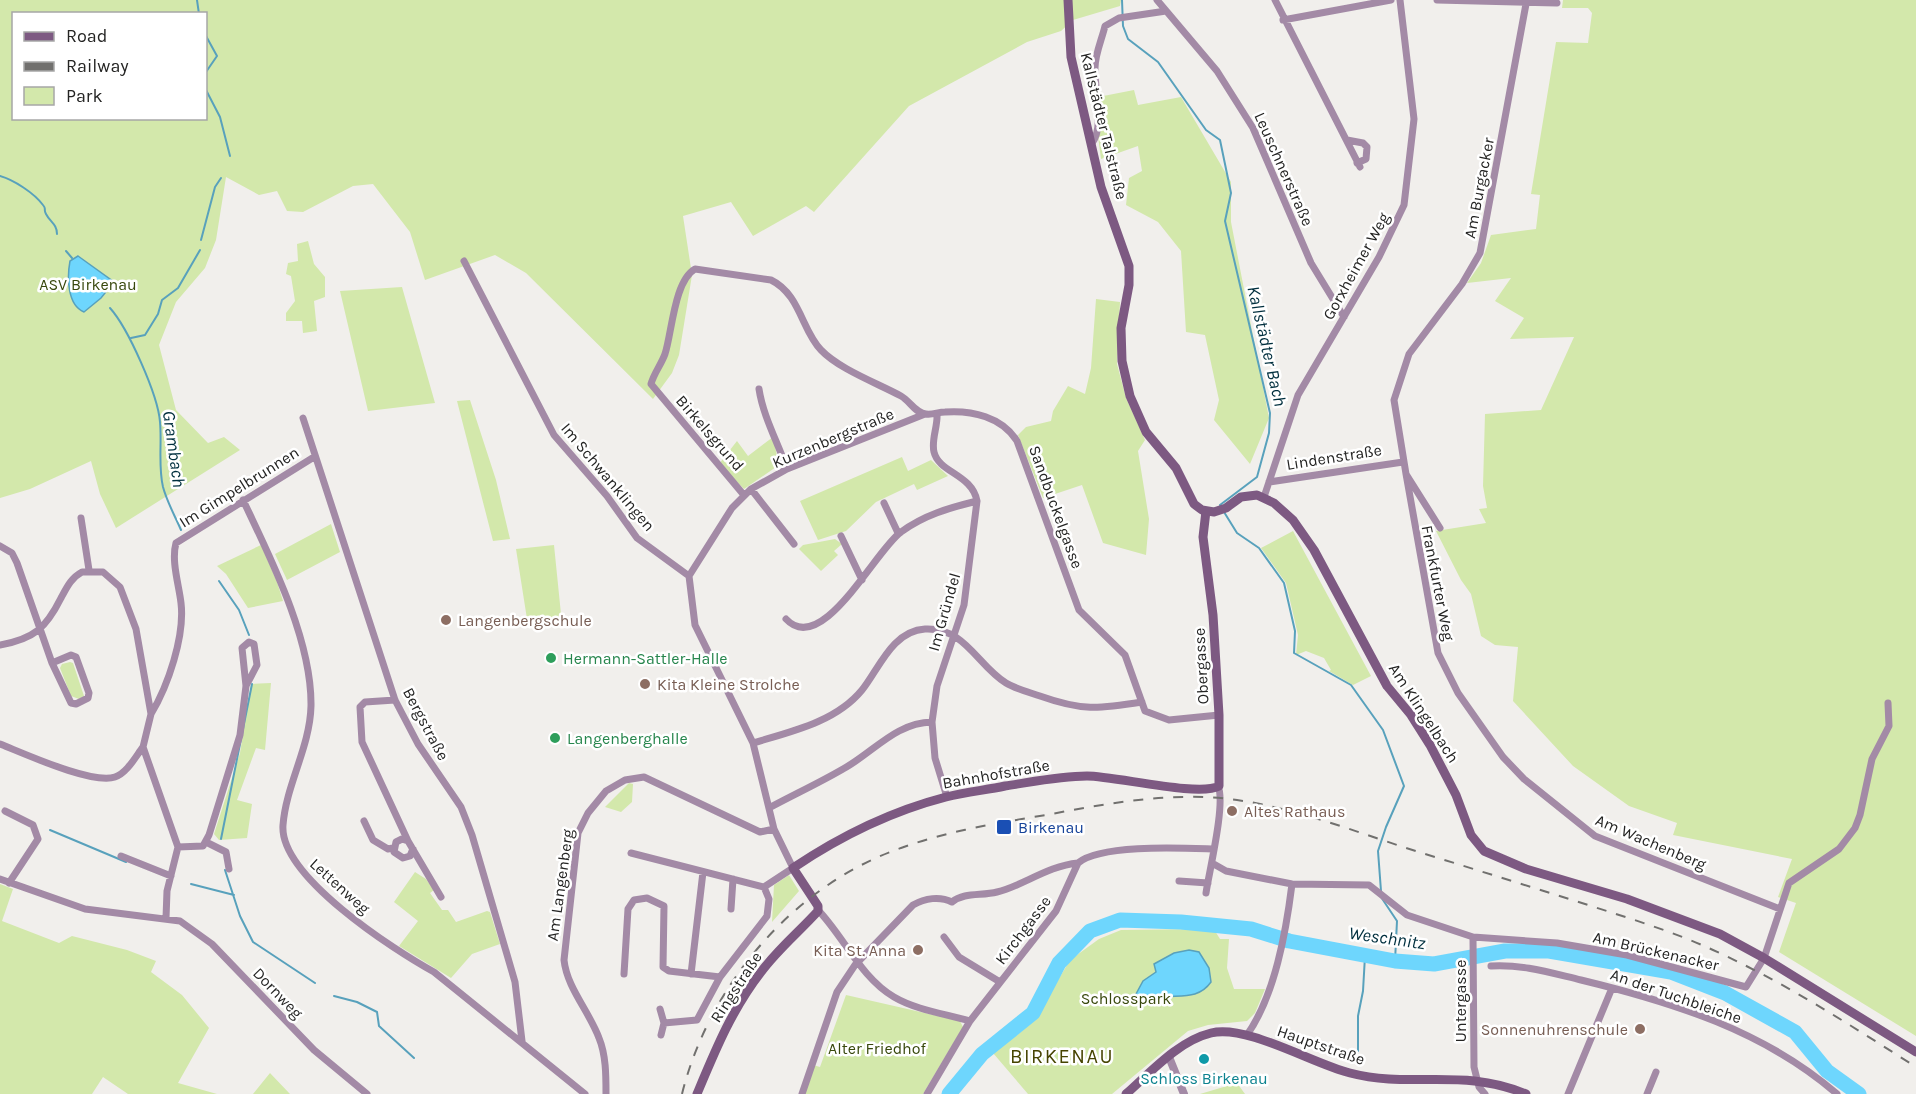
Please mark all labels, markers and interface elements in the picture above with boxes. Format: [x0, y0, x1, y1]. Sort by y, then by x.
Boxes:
legend [12, 12, 207, 120]
text: Road [66, 25, 107, 47]
street label: Kallstädter Talstraße [1077, 50, 1131, 202]
text: Railway [66, 55, 129, 77]
text: Park [66, 85, 103, 107]
street label: Leuschnerstraße [1250, 109, 1318, 229]
street label: Am Burgacker [1460, 136, 1498, 240]
street label: Gorxheimer Weg [1319, 209, 1393, 323]
park label: ASV Birkenau [39, 275, 137, 294]
water label: Kallstädter Bach [1242, 284, 1292, 408]
street label: Birkelsgrund [672, 391, 748, 475]
street label: Kurzenbergstraße [769, 404, 897, 472]
water label: Grambach [158, 409, 190, 489]
street label: Im Schwanklingen [557, 419, 659, 535]
street label: Lindenstraße [1285, 440, 1383, 474]
street label: Im Gimpelbrunnen [176, 443, 302, 531]
street label: Sandbuckelgasse [1025, 443, 1087, 571]
street label: Frankfurter Weg [1417, 524, 1459, 642]
street label: Im Gründel [924, 571, 964, 653]
place label: Langenbergschule [458, 611, 592, 630]
marker: Langenbergschule [439, 613, 453, 627]
street label: Obergasse [1190, 627, 1212, 705]
place label: Hermann-Sattler-Halle [563, 649, 728, 668]
marker: Hermann-Sattler-Halle [544, 651, 558, 665]
street label: Am Klingelbach [1385, 660, 1463, 766]
place label: Kita Kleine Strolche [657, 675, 800, 694]
marker: Kita Kleine Strolche [638, 677, 652, 691]
street label: Bergstraße [399, 684, 453, 764]
place label: Langenberghalle [567, 729, 688, 748]
marker: Langenberghalle [548, 731, 562, 745]
street label: Bahnhofstraße [941, 755, 1051, 793]
place label: Altes Rathaus [1244, 802, 1345, 821]
marker: Altes Rathaus [1225, 804, 1239, 818]
street label: Am Wachenberg [1593, 810, 1709, 874]
marker: Birkenau [995, 818, 1013, 836]
place label: Birkenau [1018, 818, 1084, 837]
street label: Am Langenberg [543, 828, 577, 942]
street label: Lettenweg [306, 854, 374, 918]
street label: Kirchgasse [991, 892, 1055, 968]
water label: Weschnitz [1347, 922, 1427, 954]
street label: Am Brückenacker [1591, 927, 1721, 975]
place label: Kita St. Anna [813, 941, 906, 960]
marker: Kita St. Anna [911, 943, 925, 957]
street label: Ringstraße [706, 948, 766, 1026]
street label: Untergasse [1451, 960, 1470, 1042]
street label: Dornweg [249, 964, 307, 1022]
street label: An der Tuchbleiche [1608, 965, 1744, 1027]
park label: Schlosspark [1081, 989, 1171, 1008]
place label: Sonnenuhrenschule [1481, 1020, 1628, 1039]
street label: Hauptstraße [1275, 1021, 1367, 1069]
marker: Sonnenuhrenschule [1633, 1022, 1647, 1036]
park label: Alter Friedhof [828, 1039, 927, 1058]
district label: BIRKENAU [1010, 1045, 1114, 1068]
marker: Schloss Birkenau [1197, 1052, 1211, 1066]
place label: Schloss Birkenau [1140, 1069, 1268, 1088]

